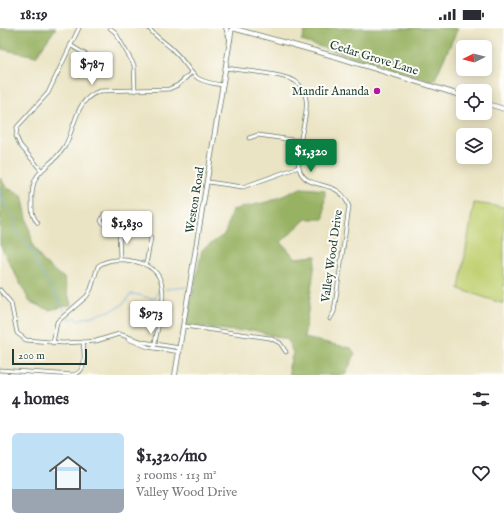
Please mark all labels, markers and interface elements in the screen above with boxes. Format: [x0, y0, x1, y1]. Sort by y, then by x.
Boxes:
text: 18:19 [20, 5, 48, 24]
street label: Cedar Grove Lane [328, 37, 421, 79]
north arrow [456, 40, 492, 76]
map controls [456, 40, 492, 164]
pin: $787 [68, 52, 116, 86]
text: $787 [80, 56, 104, 73]
place label: Mandir Ananda [292, 84, 370, 99]
button: locate [456, 84, 492, 120]
marker: Mandir Ananda [372, 86, 382, 96]
button: layers [456, 128, 492, 164]
pin: $1,320 [278, 139, 344, 173]
text: $1,320 [295, 143, 327, 160]
street label: Weston Road [182, 165, 208, 234]
street label: Valley Wood Drive [318, 208, 346, 304]
pin: $1,830 [94, 211, 160, 245]
text: $1,830 [111, 215, 143, 232]
pin: $973 [127, 301, 175, 335]
text: $973 [139, 305, 163, 322]
scale bar [12, 347, 87, 366]
text: 200 m [18, 349, 45, 363]
icon: filters [470, 388, 492, 410]
text: 4 homes [12, 389, 69, 410]
text: $1,320/mo [136, 446, 207, 467]
icon: home [44, 449, 92, 497]
icon: heart [470, 462, 492, 484]
text: 3 rooms · 113 m² [136, 467, 217, 484]
text: Valley Wood Drive [136, 484, 237, 501]

